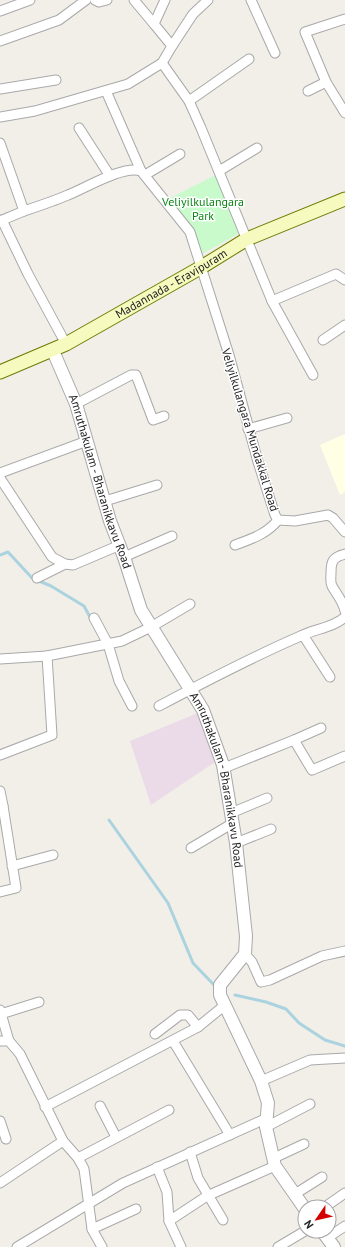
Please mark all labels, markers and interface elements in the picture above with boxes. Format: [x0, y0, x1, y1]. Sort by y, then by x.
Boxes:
park label: Veliyilkulangara Park [161, 194, 244, 223]
street label: Madannada - Eravipuram [113, 245, 230, 321]
street label: Veliyilkulangara Mundakkal Road [218, 346, 282, 513]
street label: Amruthakulam - Bharanikkavu Road [66, 392, 135, 570]
street label: Amruthakulam - Bharanikkavu Road [187, 689, 247, 868]
north arrow [297, 1199, 337, 1239]
text: N [301, 1218, 317, 1232]

